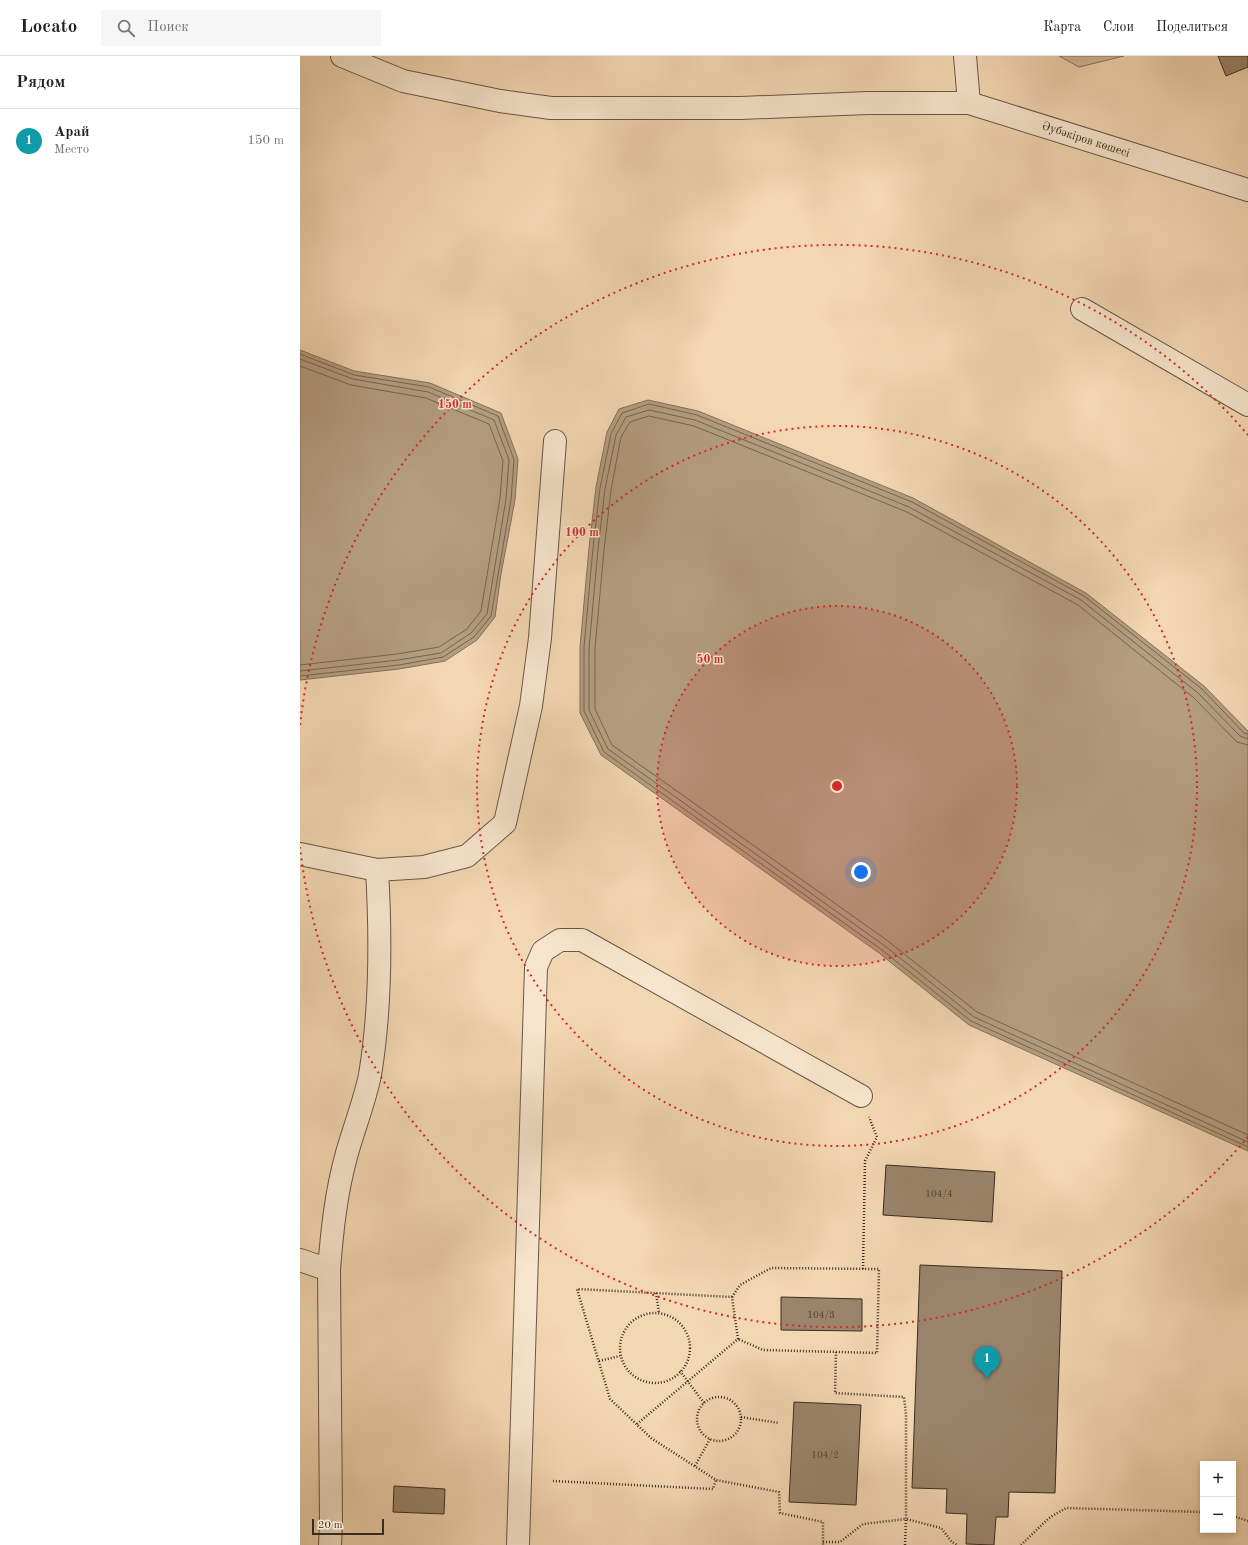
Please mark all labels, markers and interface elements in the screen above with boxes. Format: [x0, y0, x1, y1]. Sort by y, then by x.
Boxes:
search box [101, 10, 381, 46]
icon: search [115, 17, 137, 39]
text: Locato [20, 18, 77, 37]
text: Поиск [147, 20, 189, 35]
text: Карта [1043, 20, 1081, 34]
text: Слои [1103, 20, 1134, 34]
text: Поделиться [1156, 20, 1228, 34]
text: Рядом [16, 74, 65, 91]
street label: Әубәкіров көшесі [1040, 119, 1131, 160]
text: Арай [54, 125, 90, 140]
text: 1 [25, 134, 33, 147]
text: 150 m [247, 134, 284, 147]
text: Место [54, 143, 89, 156]
text: 150 m [438, 398, 472, 411]
text: 100 m [565, 527, 599, 539]
text: 50 m [697, 653, 724, 666]
centre of rings [830, 779, 844, 793]
your location [851, 862, 871, 882]
house number: 104/4 [925, 1189, 953, 1199]
house number: 104/3 [807, 1310, 835, 1320]
pin: 1 [974, 1346, 1000, 1379]
house number: 104/2 [811, 1450, 839, 1460]
map controls [1200, 1461, 1236, 1533]
button: + [1200, 1461, 1236, 1497]
button: − [1200, 1497, 1236, 1533]
scale bar [312, 1517, 384, 1536]
text: 20 m [318, 1520, 343, 1531]

